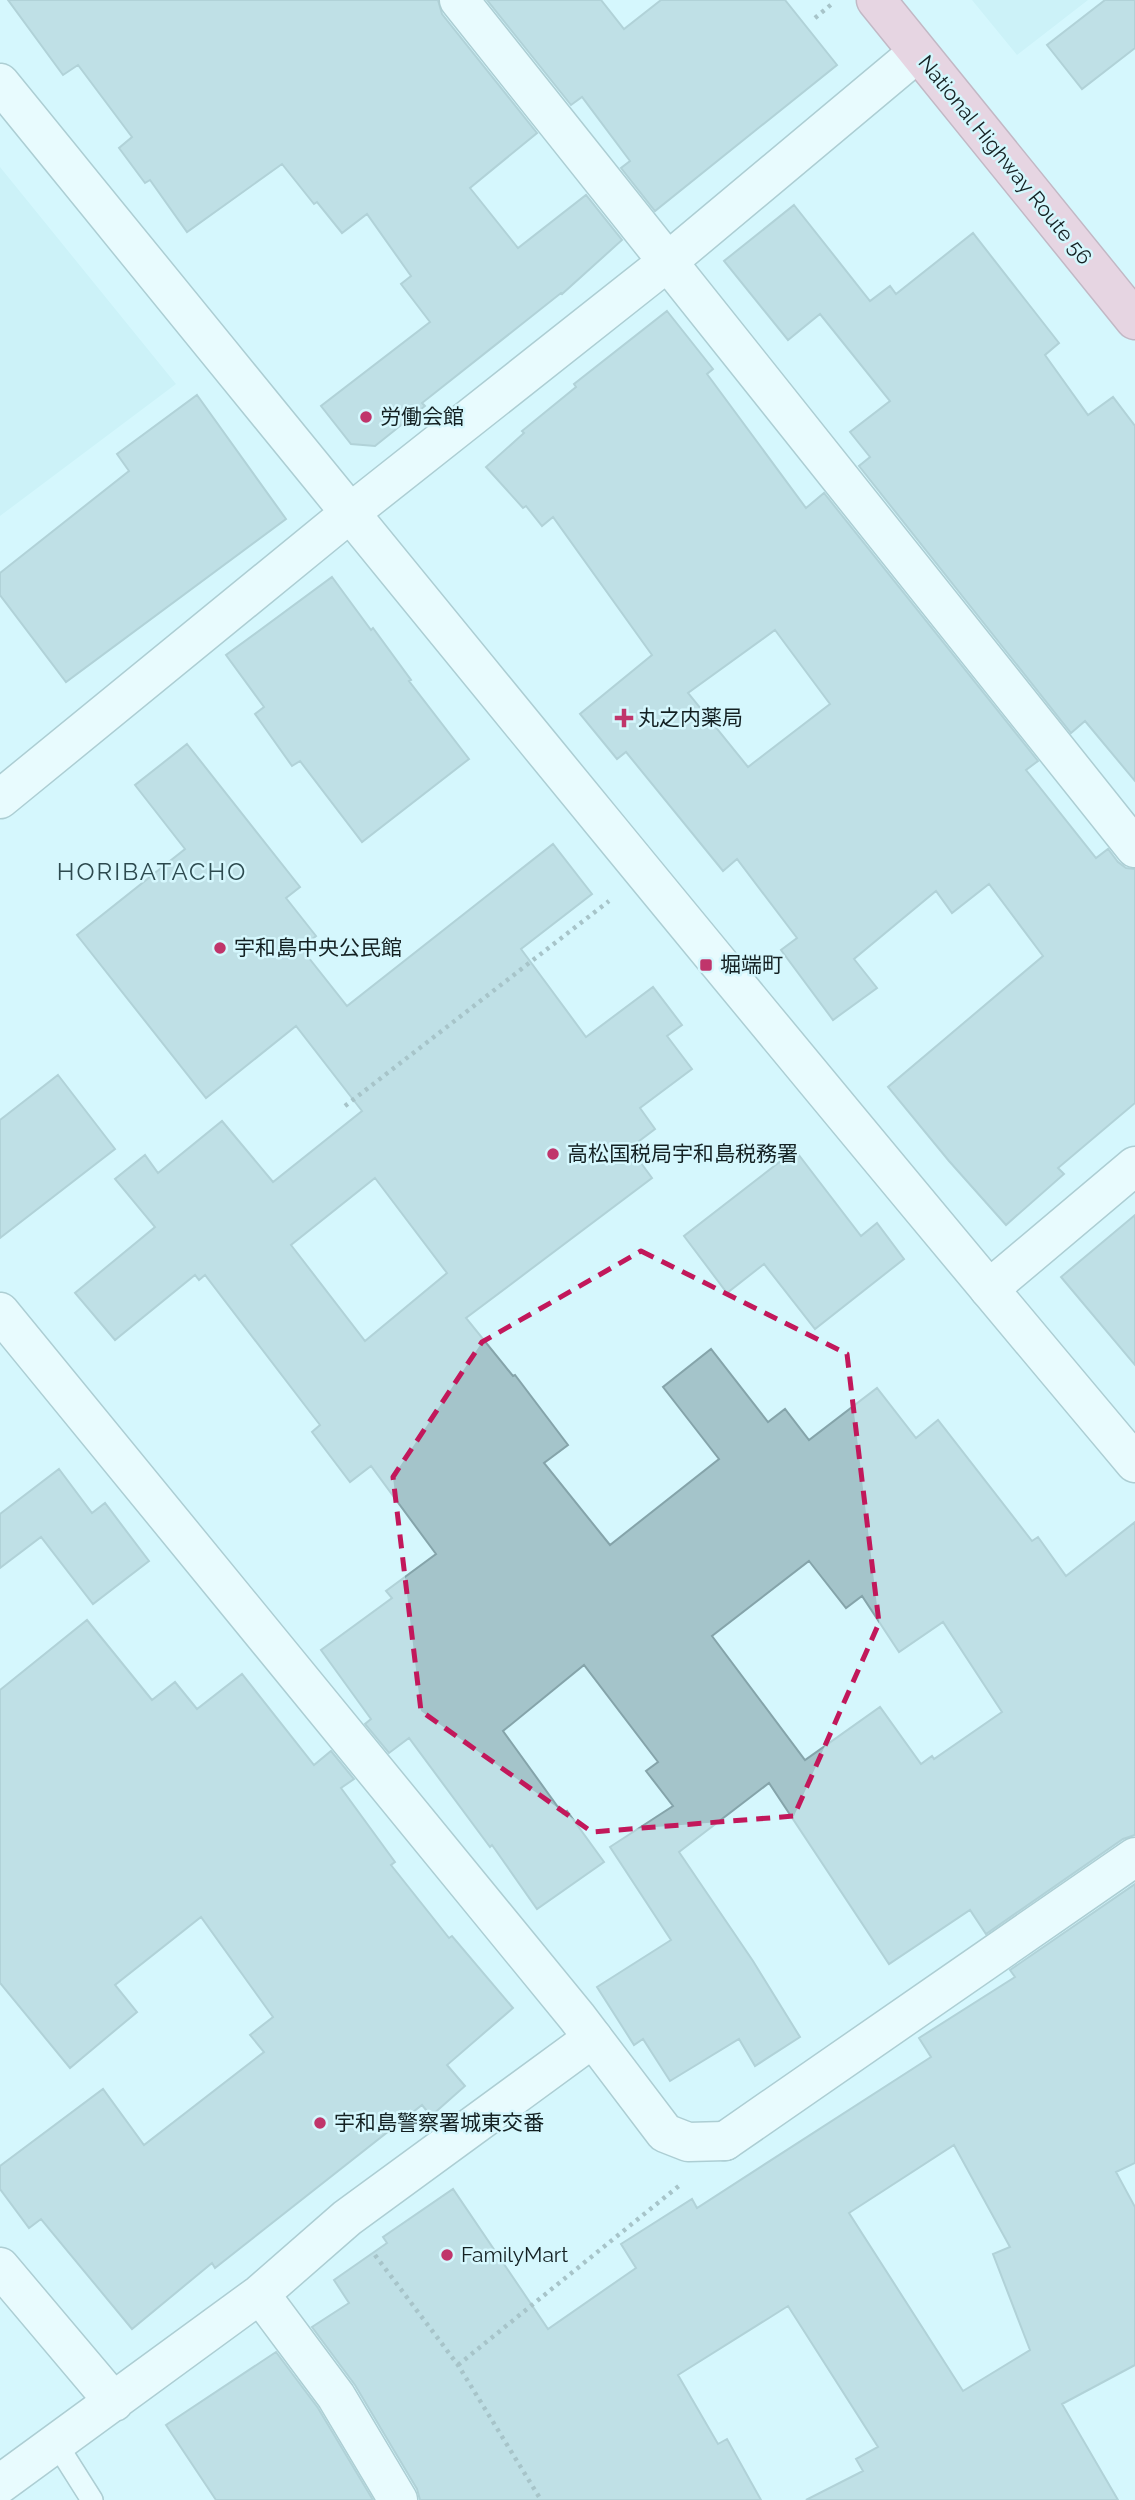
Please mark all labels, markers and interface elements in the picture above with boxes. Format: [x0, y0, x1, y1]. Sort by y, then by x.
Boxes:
street label: National Highway Route 56 [913, 50, 1097, 269]
place label: 労働会館 [380, 404, 464, 429]
marker: 労働会館 [358, 409, 374, 425]
place label: 丸之内薬局 [638, 705, 743, 730]
marker: 丸之内薬局 [616, 710, 632, 726]
district label: HORIBATACHO [57, 857, 247, 886]
place label: 宇和島中央公民館 [234, 935, 402, 960]
marker: 宇和島中央公民館 [212, 940, 228, 956]
place label: 堀端町 [720, 952, 783, 977]
marker: 堀端町 [698, 957, 714, 973]
place label: 高松国税局宇和島税務署 [567, 1141, 798, 1166]
marker: 高松国税局宇和島税務署 [545, 1146, 561, 1162]
place label: 宇和島警察署城東交番 [334, 2110, 544, 2135]
marker: 宇和島警察署城東交番 [312, 2115, 328, 2131]
place label: FamilyMart [461, 2242, 568, 2267]
marker: FamilyMart [439, 2247, 455, 2263]

